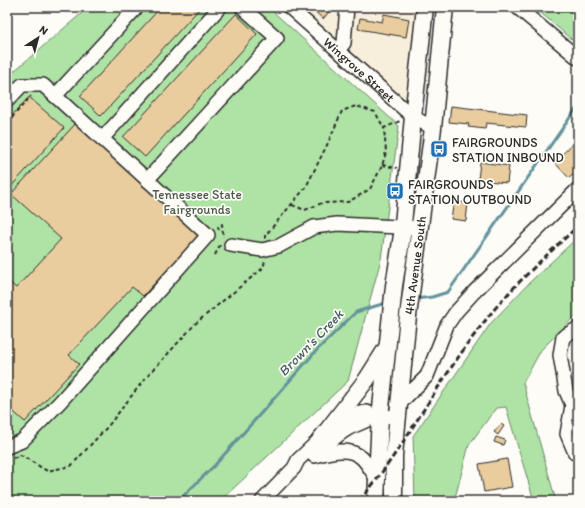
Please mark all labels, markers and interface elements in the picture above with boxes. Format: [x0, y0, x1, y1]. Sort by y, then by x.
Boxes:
north arrow [18, 18, 58, 58]
text: N [37, 23, 50, 38]
street label: Wingrove Street [321, 34, 398, 105]
place label: FAIRGROUNDS STATION INBOUND [452, 135, 564, 165]
bus stop icon: FAIRGROUNDS STATION INBOUND [429, 139, 449, 159]
place label: FAIRGROUNDS STATION OUTBOUND [408, 177, 532, 207]
bus stop icon: FAIRGROUNDS STATION OUTBOUND [385, 181, 405, 201]
park label: Tennessee State Fairgrounds [152, 187, 242, 217]
street label: 4th Avenue South [401, 215, 429, 315]
water label: Brown's Creek [275, 306, 348, 380]

